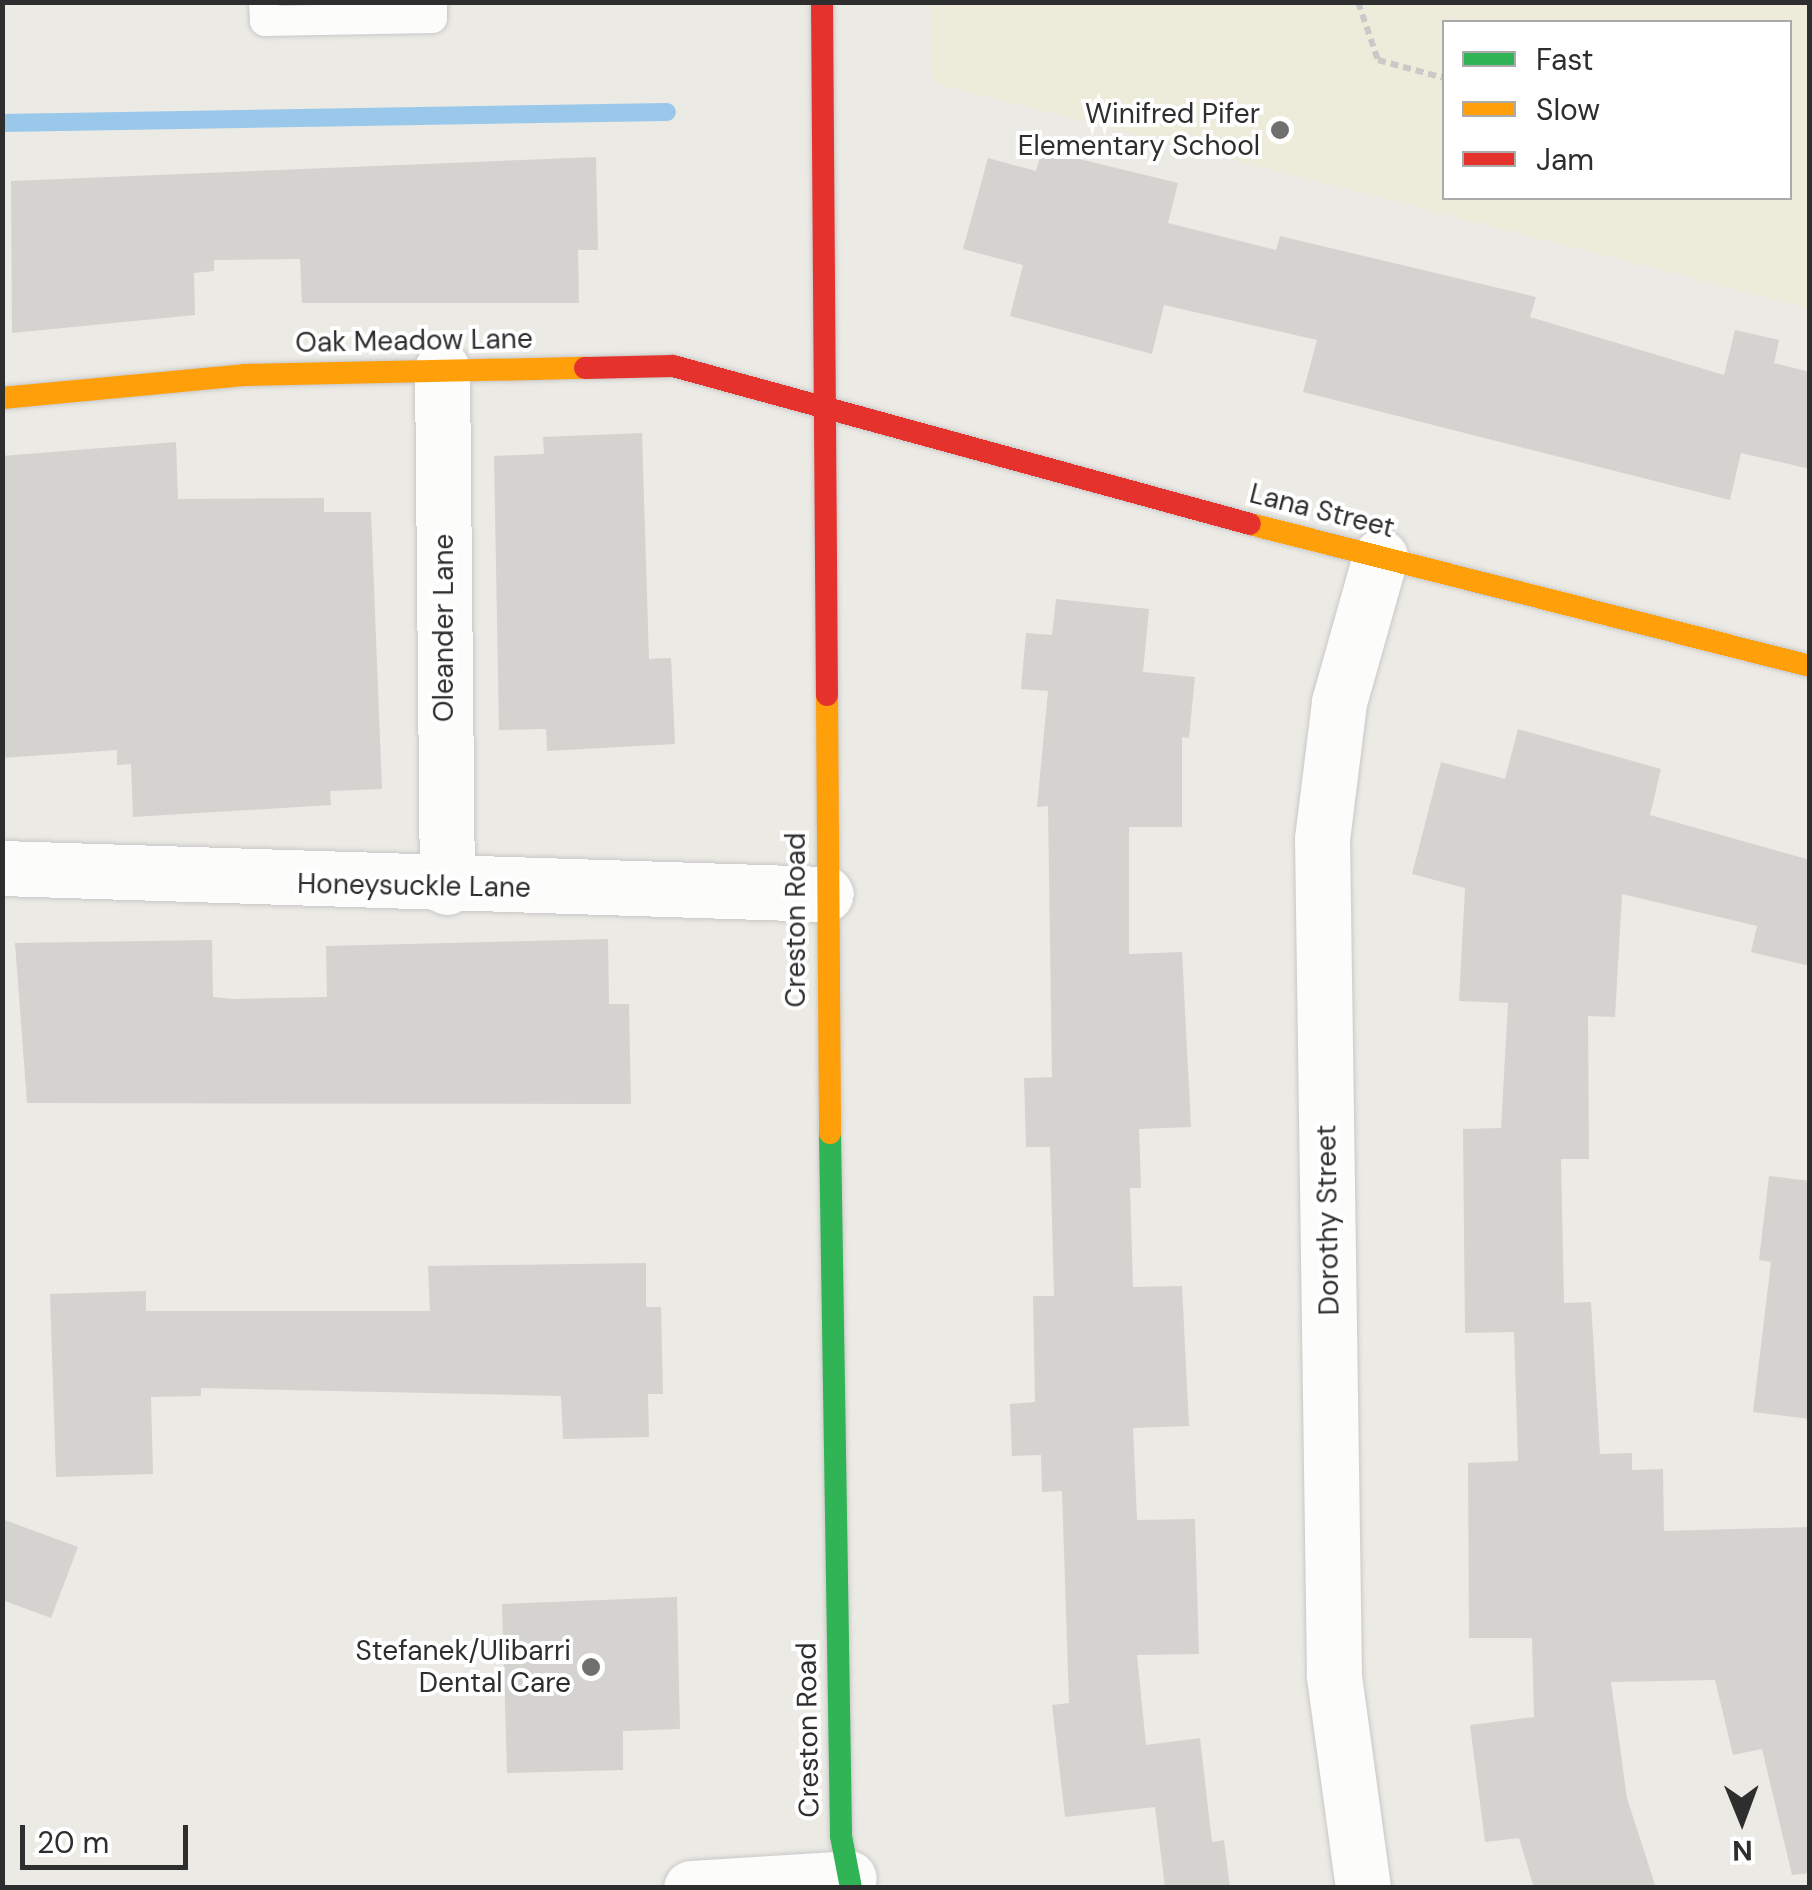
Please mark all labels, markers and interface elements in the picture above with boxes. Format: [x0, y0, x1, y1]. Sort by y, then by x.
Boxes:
legend [1442, 20, 1792, 200]
text: Fast [1536, 40, 1594, 79]
text: Slow [1536, 90, 1600, 129]
place label: Winifred Pifer Elementary School [1018, 97, 1260, 163]
marker: Winifred Pifer Elementary School [1269, 119, 1291, 141]
text: Jam [1536, 140, 1594, 179]
street label: Oak Meadow Lane [295, 322, 533, 360]
street label: Lana Street [1246, 477, 1398, 545]
street label: Oleander Lane [427, 534, 461, 722]
street label: Creston Road [779, 832, 813, 1008]
street label: Honeysuckle Lane [297, 867, 531, 905]
street label: Dorothy Street [1310, 1124, 1346, 1316]
place label: Stefanek/Ulibarri Dental Care [356, 1634, 571, 1700]
street label: Creston Road [790, 1642, 826, 1818]
marker: Stefanek/Ulibarri Dental Care [580, 1656, 602, 1678]
north arrow [1692, 1770, 1792, 1870]
scale bar [25, 1805, 192, 1867]
text: 20 m [37, 1823, 109, 1862]
text: N [1732, 1832, 1753, 1869]

